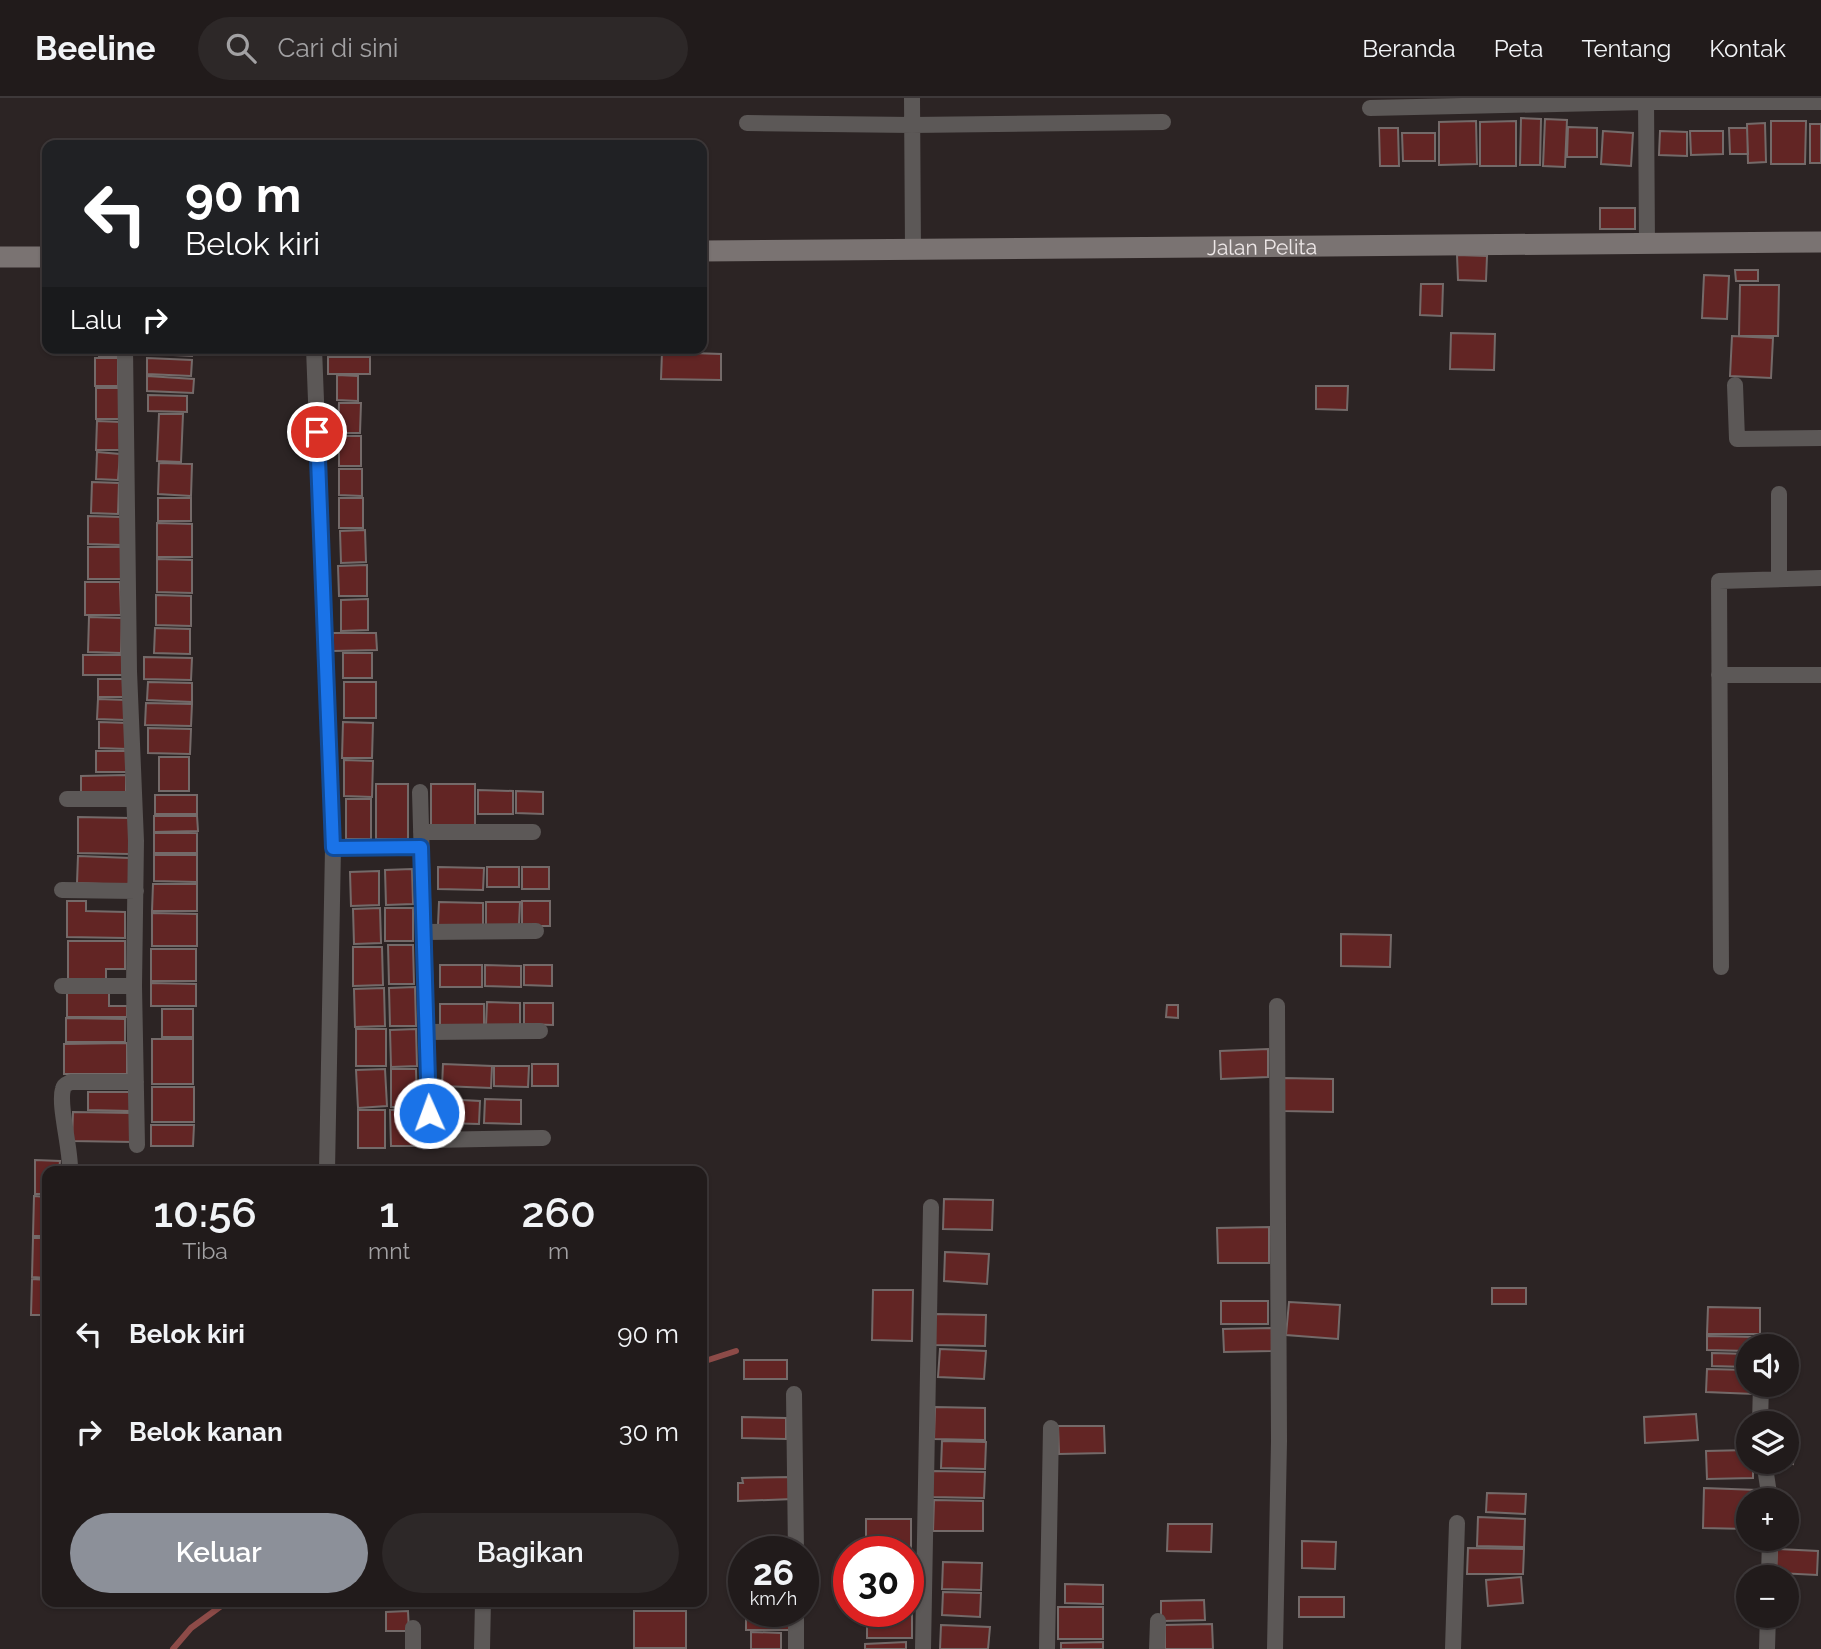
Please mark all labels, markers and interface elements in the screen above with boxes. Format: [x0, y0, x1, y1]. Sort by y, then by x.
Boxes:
search box [198, 17, 688, 80]
text: Beeline [35, 29, 156, 68]
icon: search [222, 29, 260, 67]
text: Cari di sini [278, 33, 399, 63]
text: Beranda [1362, 34, 1456, 63]
text: Peta [1494, 34, 1543, 63]
text: Tentang [1581, 34, 1671, 63]
text: Kontak [1709, 34, 1786, 63]
text: 90 m [185, 166, 301, 223]
icon: left [70, 168, 161, 259]
text: Belok kiri [185, 225, 320, 262]
street label: Jalan Pelita [1207, 234, 1317, 259]
icon: right [136, 301, 174, 339]
text: Lalu [70, 305, 122, 335]
pin [287, 402, 347, 462]
icon: arrive [298, 413, 336, 451]
position arrow [392, 1076, 466, 1150]
text: 10:56 [153, 1188, 257, 1237]
text: 1 [379, 1188, 399, 1237]
text: 260 [521, 1188, 596, 1237]
text: Tiba [182, 1237, 228, 1264]
text: mnt [368, 1237, 410, 1264]
text: m [548, 1237, 569, 1264]
icon: left [70, 1315, 108, 1353]
text: Belok kiri [129, 1319, 245, 1349]
text: 90 m [617, 1319, 679, 1349]
map controls [1736, 1334, 1799, 1628]
button: sound [1736, 1334, 1799, 1397]
button: layers [1736, 1411, 1799, 1474]
icon: right [70, 1413, 108, 1451]
text: Belok kanan [129, 1417, 283, 1447]
text: 30 m [619, 1417, 679, 1447]
button: + [1736, 1488, 1799, 1551]
button: Keluar [70, 1513, 368, 1593]
button: Bagikan [382, 1513, 679, 1593]
speed limit sign: 30 [833, 1536, 924, 1627]
text: 26 [753, 1552, 794, 1593]
button: − [1736, 1565, 1799, 1628]
text: km/h [750, 1588, 797, 1609]

